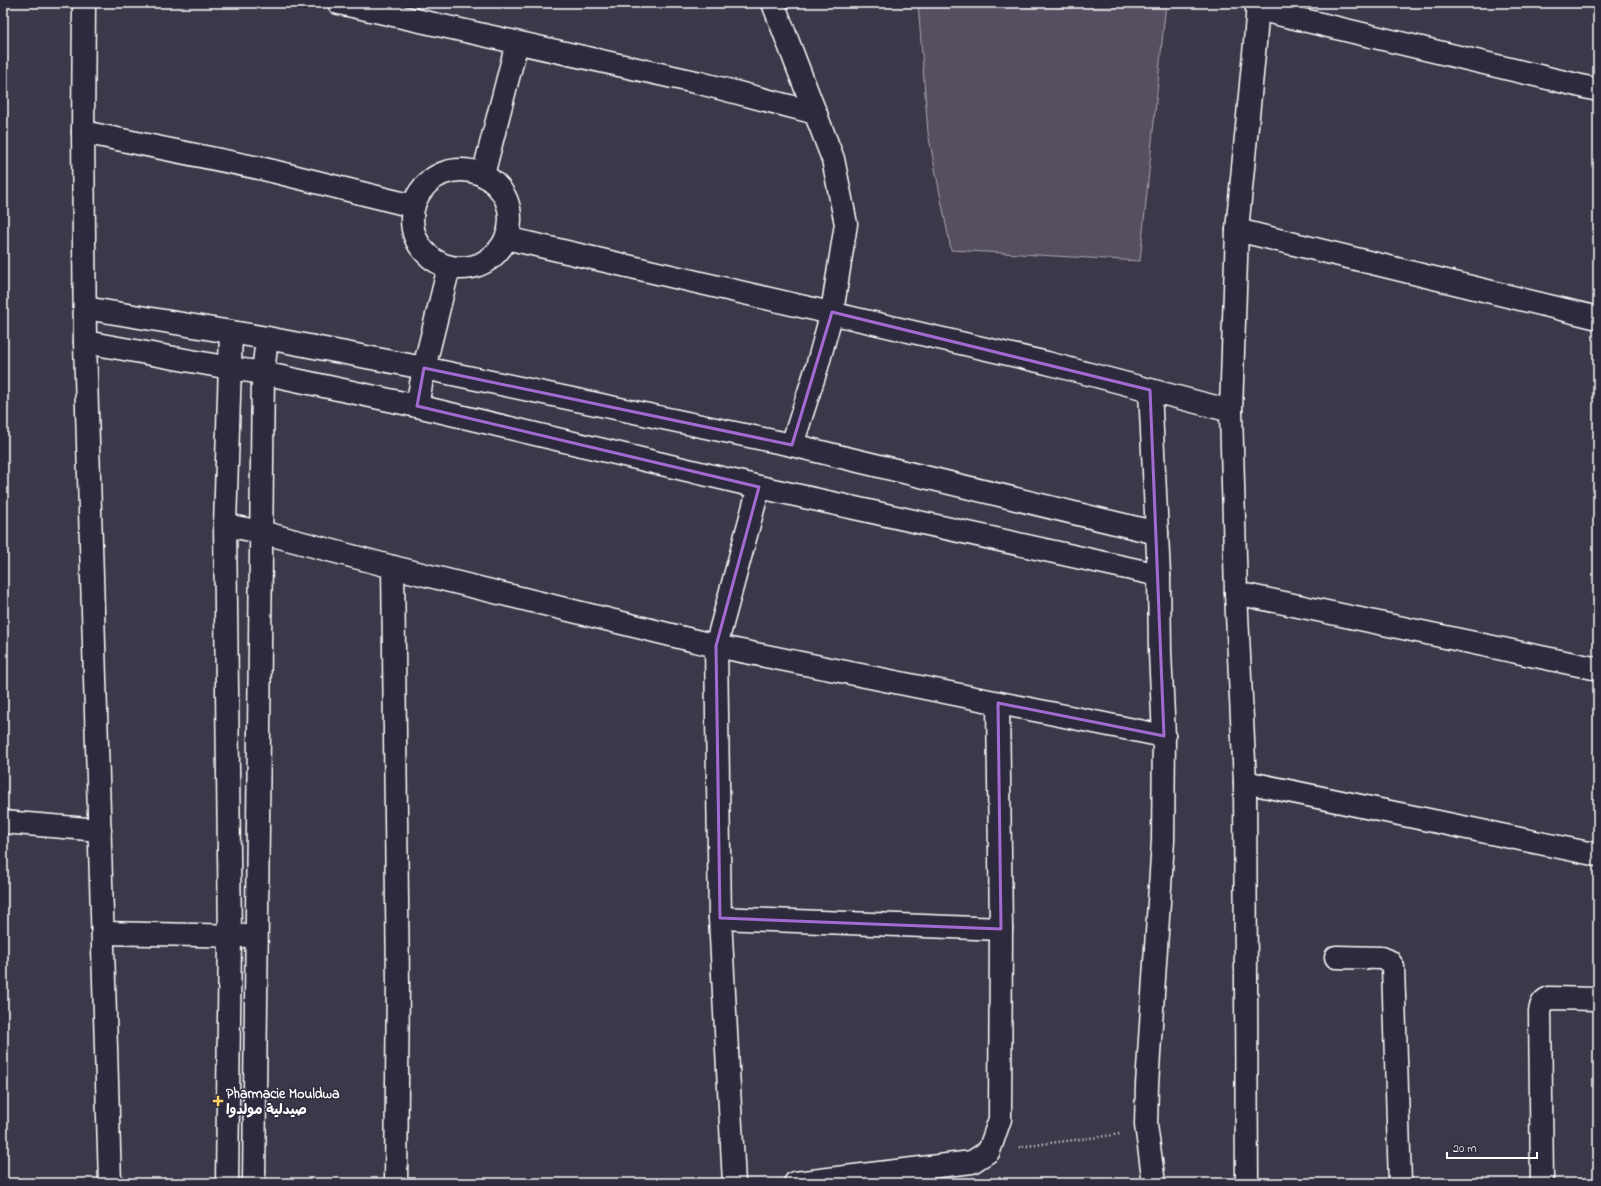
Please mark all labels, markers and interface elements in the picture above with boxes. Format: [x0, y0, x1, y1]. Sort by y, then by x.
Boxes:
place label: Pharmacie Mouldwa صيدلية مولدوا [226, 1084, 340, 1121]
marker: Pharmacie Mouldwa صيدلية مولدوا [213, 1096, 223, 1106]
scale bar [1447, 1134, 1537, 1160]
text: 20 m [1453, 1140, 1476, 1158]

